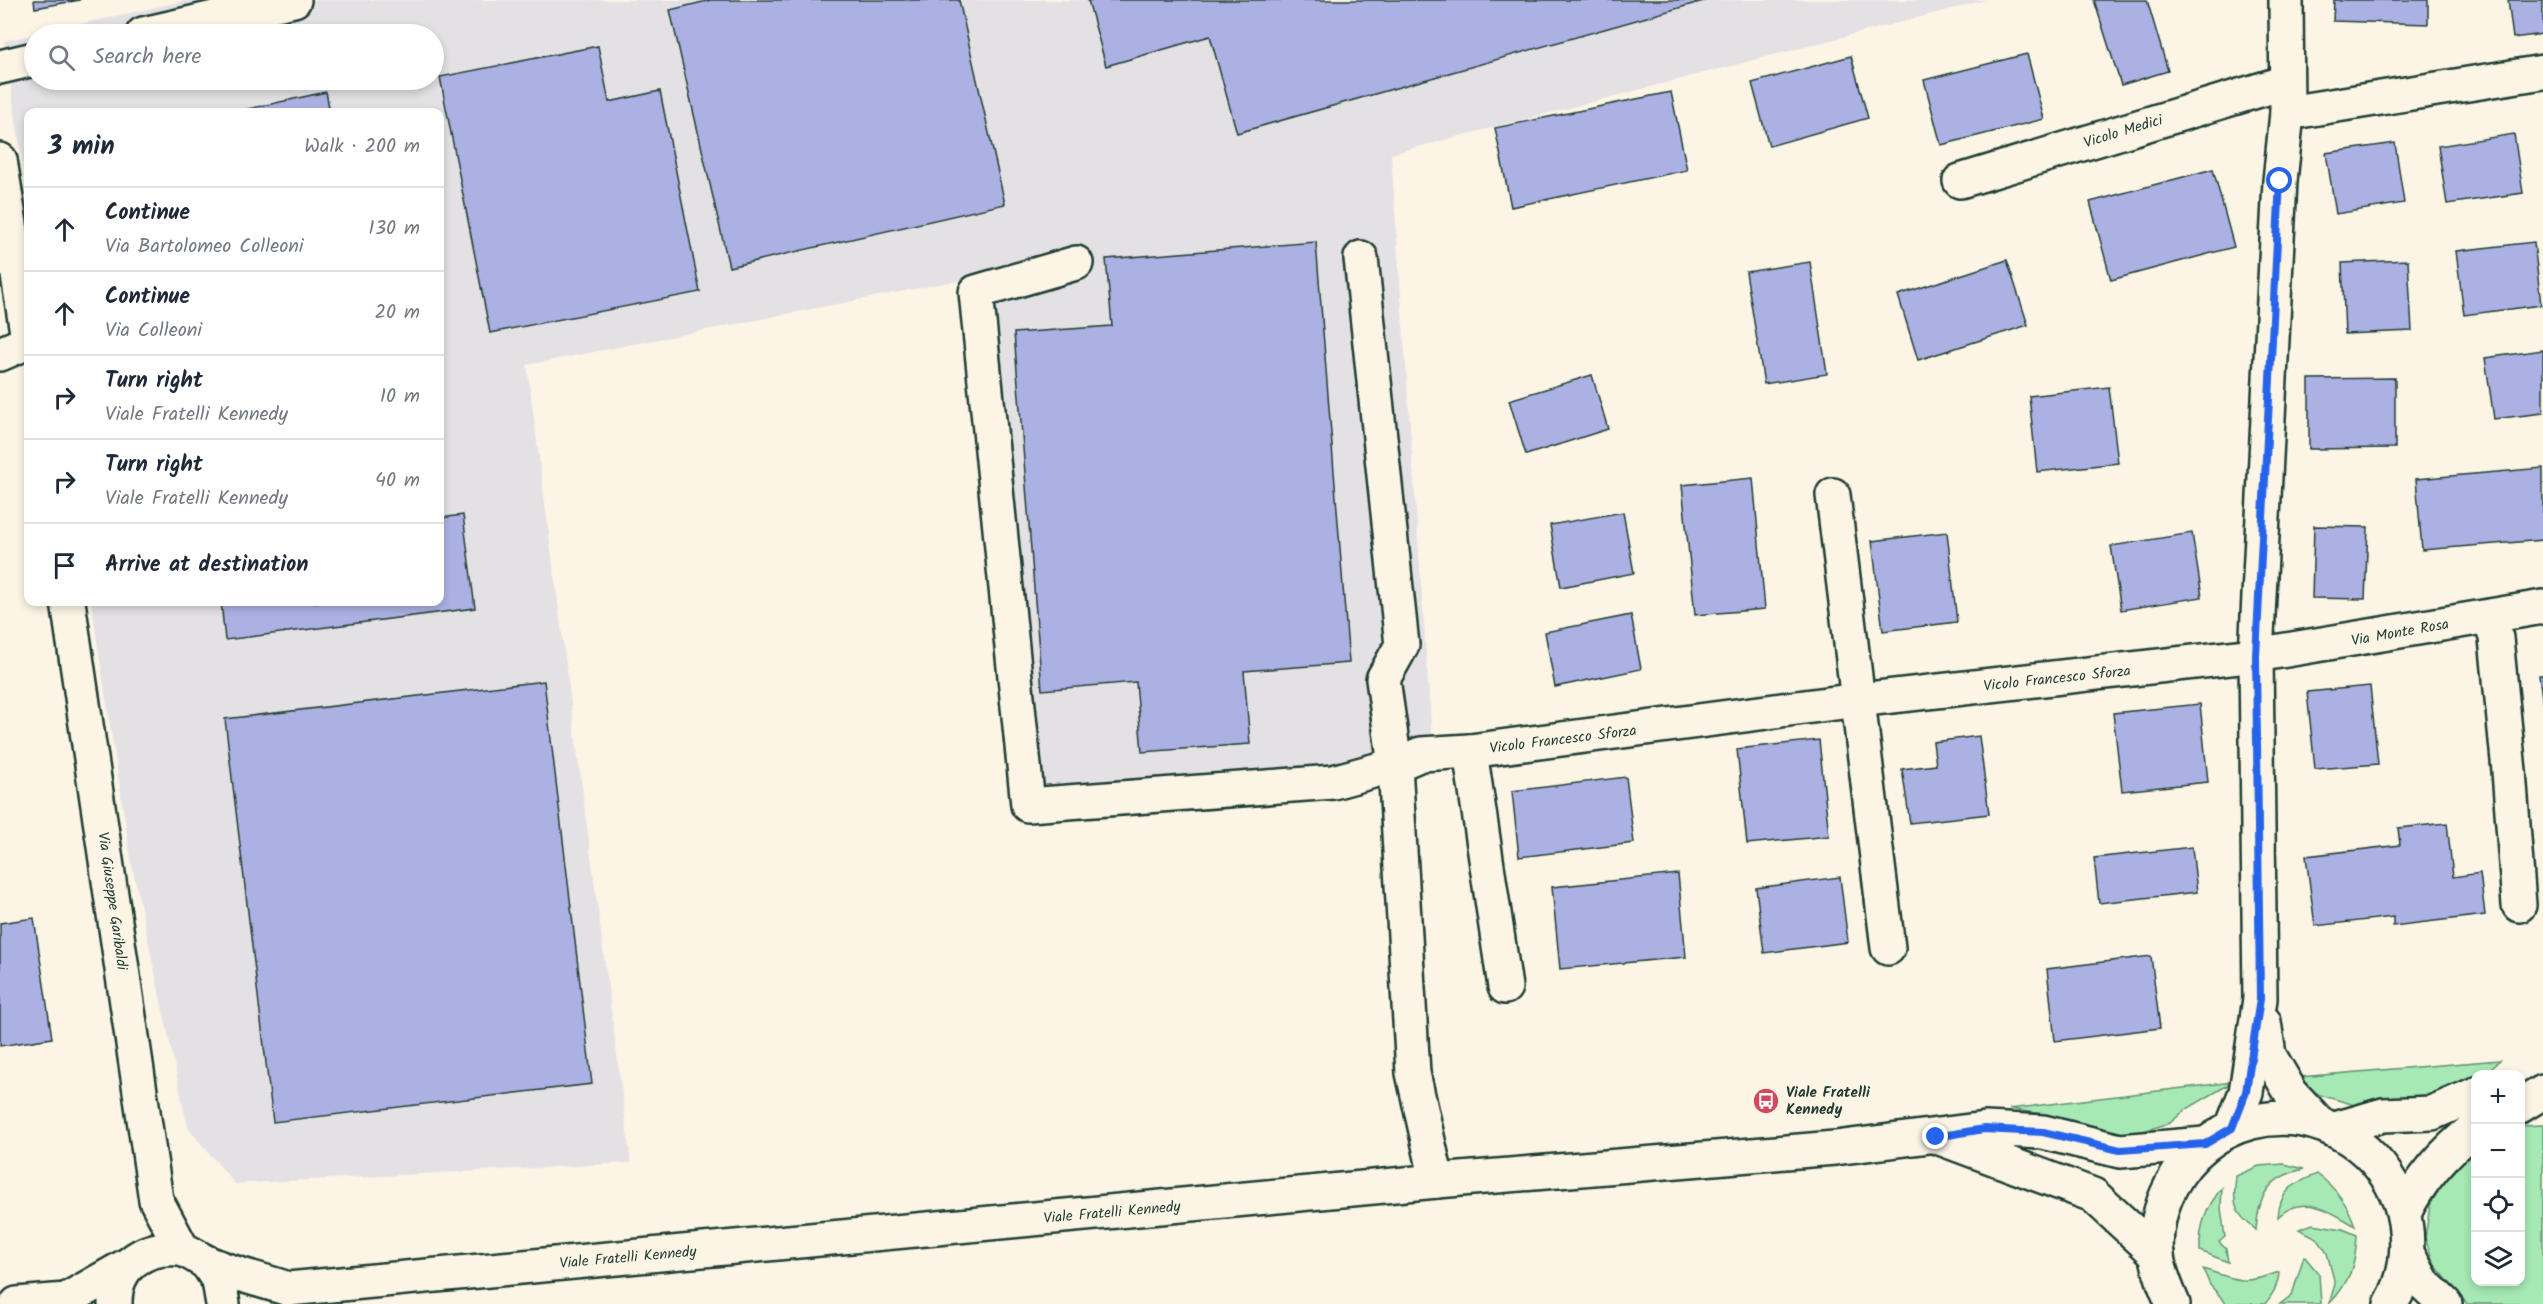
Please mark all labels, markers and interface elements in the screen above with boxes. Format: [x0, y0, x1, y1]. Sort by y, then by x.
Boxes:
search box [24, 24, 444, 90]
text: Search here [93, 40, 201, 75]
icon: search [45, 41, 78, 74]
street label: Vicolo Medici [2081, 108, 2167, 155]
text: 3 min [48, 126, 115, 168]
text: Walk · 200 m [304, 131, 420, 163]
route start [2266, 167, 2292, 193]
text: Continue [105, 196, 190, 231]
icon: ahead [48, 213, 81, 246]
text: 130 m [368, 213, 420, 245]
text: Via Bartolomeo Colleoni [105, 231, 304, 263]
text: Continue [105, 280, 190, 315]
icon: ahead [48, 297, 81, 330]
text: 20 m [374, 297, 420, 329]
text: Via Colleoni [105, 315, 202, 347]
text: Turn right [105, 364, 203, 399]
icon: right [48, 381, 81, 414]
text: 10 m [380, 381, 420, 413]
text: Viale Fratelli Kennedy [105, 399, 288, 431]
text: Turn right [105, 448, 203, 483]
icon: right [48, 465, 81, 498]
text: 40 m [375, 465, 420, 497]
text: Viale Fratelli Kennedy [105, 483, 288, 515]
text: Arrive at destination [105, 548, 308, 583]
icon: arrive [48, 549, 81, 582]
street label: Via Monte Rosa [2349, 613, 2451, 653]
street label: Vicolo Francesco Sforza [1982, 659, 2132, 699]
street label: Vicolo Francesco Sforza [1488, 719, 1638, 761]
street label: Via Giuseppe Garibaldi [90, 831, 134, 973]
map controls [2471, 1070, 2525, 1286]
button: + [2471, 1070, 2525, 1124]
place label: Viale Fratelli Kennedy [1786, 1081, 1871, 1122]
bus stop icon: Viale Fratelli Kennedy [1751, 1086, 1781, 1116]
route end [1922, 1123, 1948, 1149]
button: − [2471, 1124, 2525, 1178]
button: locate [2471, 1178, 2525, 1232]
street label: Viale Fratelli Kennedy [1043, 1195, 1182, 1231]
button: layers [2471, 1232, 2525, 1286]
street label: Viale Fratelli Kennedy [559, 1240, 698, 1276]

